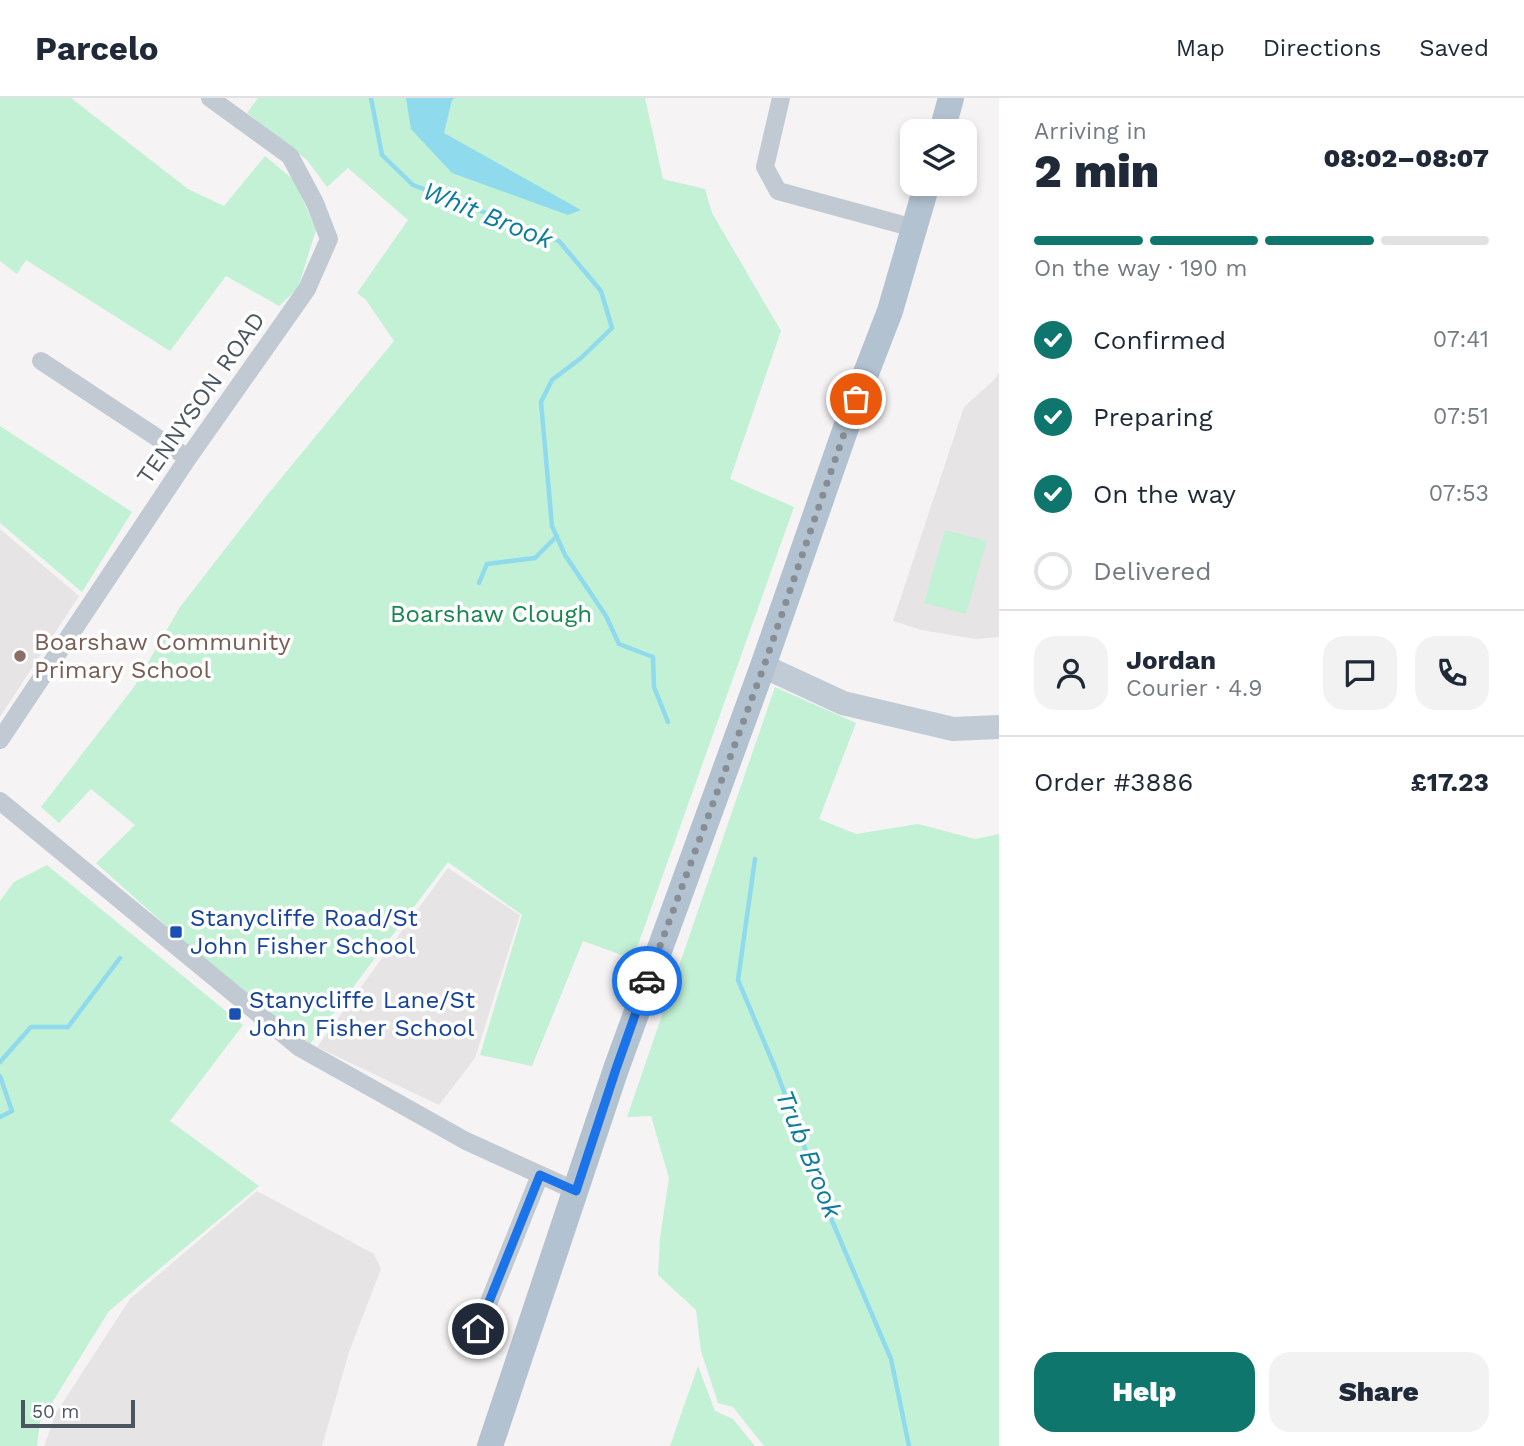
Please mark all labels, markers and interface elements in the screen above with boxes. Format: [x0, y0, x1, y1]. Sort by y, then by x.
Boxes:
text: Parcelo [35, 29, 159, 68]
text: Map [1176, 34, 1225, 62]
text: Directions [1263, 34, 1381, 62]
text: Saved [1419, 34, 1489, 62]
text: Arriving in [1034, 118, 1147, 145]
map controls [900, 119, 977, 196]
button: layers [900, 119, 977, 196]
text: 08:02–08:07 [1323, 143, 1489, 173]
text: 2 min [1034, 144, 1159, 198]
water label: Whit Brook [419, 175, 558, 255]
text: On the way · 190 m [1034, 255, 1247, 282]
street label: TENNYSON ROAD [131, 306, 271, 490]
icon: check [1034, 321, 1072, 359]
text: Confirmed [1093, 325, 1226, 355]
text: 07:41 [1433, 326, 1489, 353]
pin [826, 369, 886, 429]
icon: bag [837, 380, 875, 418]
icon: check [1034, 398, 1072, 436]
text: Preparing [1093, 402, 1213, 432]
text: 07:51 [1433, 403, 1489, 430]
icon: check [1034, 475, 1072, 513]
text: On the way [1093, 479, 1236, 509]
text: 07:53 [1429, 480, 1489, 507]
text: Delivered [1093, 556, 1212, 586]
park label: Boarshaw Clough [390, 600, 592, 628]
place label: Boarshaw Community Primary School [34, 628, 291, 684]
button: person [1034, 636, 1108, 710]
button: chat [1323, 636, 1397, 710]
button: phone [1415, 636, 1489, 710]
text: Jordan [1126, 645, 1216, 675]
marker: Boarshaw Community Primary School [12, 648, 28, 664]
text: Courier · 4.9 [1126, 675, 1262, 702]
text: Order #3886 [1034, 767, 1193, 797]
text: £17.23 [1410, 767, 1489, 797]
place label: Stanycliffe Road/St John Fisher School [190, 904, 418, 960]
marker: Stanycliffe Road/St John Fisher School [168, 924, 184, 940]
courier [612, 946, 682, 1016]
icon: car [628, 962, 666, 1000]
place label: Stanycliffe Lane/St John Fisher School [249, 986, 475, 1042]
marker: Stanycliffe Lane/St John Fisher School [227, 1006, 243, 1022]
water label: Trub Brook [770, 1086, 849, 1223]
pin [448, 1299, 508, 1359]
icon: home [459, 1310, 497, 1348]
button: Help [1034, 1352, 1255, 1432]
button: Share [1269, 1352, 1489, 1432]
scale bar [21, 1397, 135, 1429]
text: 50 m [32, 1400, 79, 1423]

